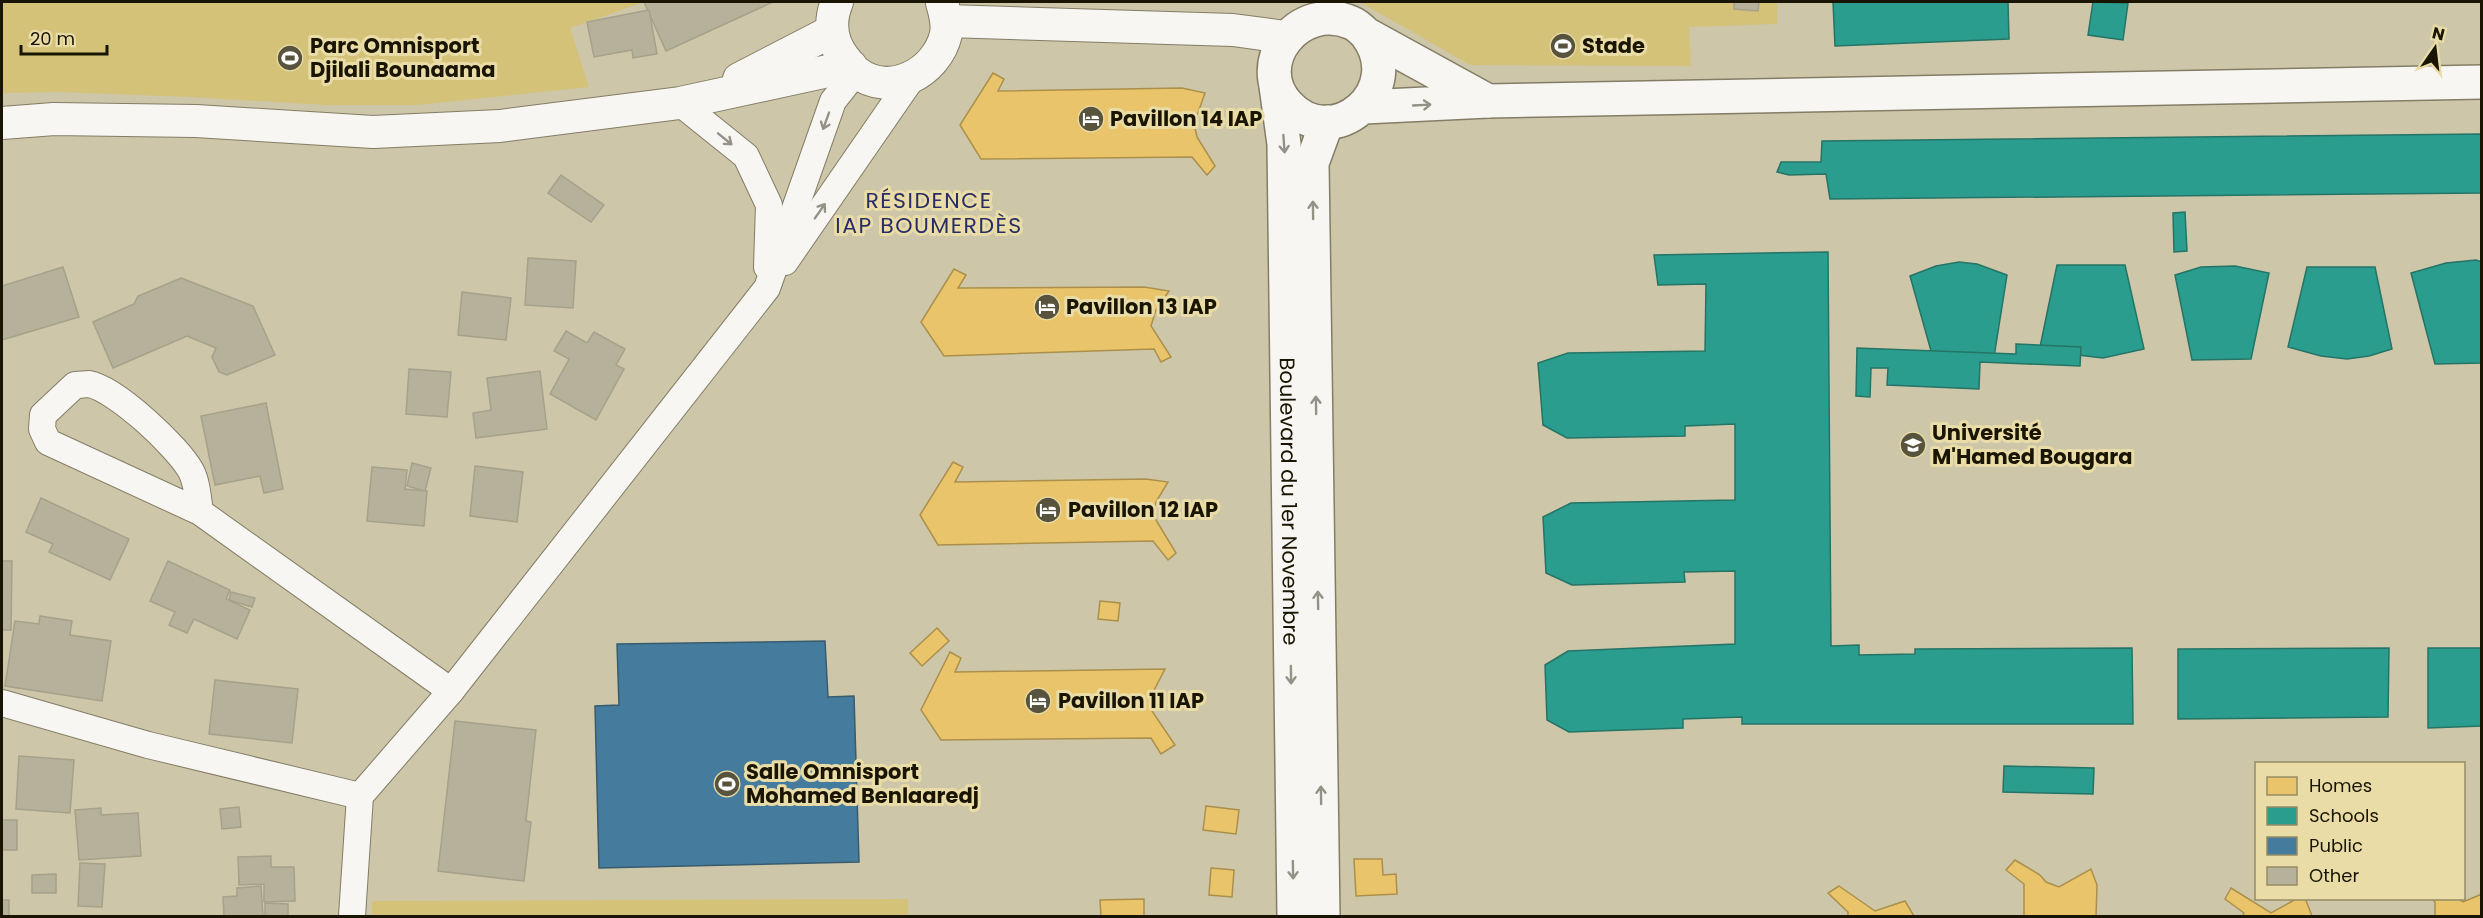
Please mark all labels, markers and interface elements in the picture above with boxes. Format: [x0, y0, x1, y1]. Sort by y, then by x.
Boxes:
scale bar [21, 18, 106, 56]
north arrow [2405, 18, 2465, 78]
text: N [2430, 21, 2447, 47]
text: 20 m [30, 26, 75, 51]
place label: Parc Omnisport Djilali Bounaama [310, 31, 495, 84]
sports icon: Stade [1548, 31, 1578, 61]
place label: Stade [1582, 31, 1645, 60]
sports icon: Parc Omnisport Djilali Bounaama [275, 43, 305, 73]
one-way arrow [1412, 99, 1432, 110]
hotel icon: Pavillon 14 IAP [1076, 104, 1106, 134]
place label: Pavillon 14 IAP [1110, 104, 1262, 133]
one-way arrow [819, 112, 830, 130]
one-way arrow [717, 133, 733, 146]
one-way arrow [1278, 133, 1289, 153]
district label: RÉSIDENCE IAP BOUMERDÈS [835, 185, 1023, 241]
one-way arrow [1307, 201, 1319, 221]
one-way arrow [814, 204, 826, 220]
hotel icon: Pavillon 13 IAP [1032, 292, 1062, 322]
place label: Pavillon 13 IAP [1066, 292, 1217, 321]
street label: Boulevard du 1er Novembre [1273, 357, 1305, 646]
one-way arrow [1310, 396, 1321, 416]
place label: Université M'Hamed Bougara [1932, 418, 2133, 471]
school or university icon: Université M'Hamed Bougara [1898, 430, 1928, 460]
hotel icon: Pavillon 12 IAP [1033, 495, 1063, 525]
place label: Pavillon 12 IAP [1068, 495, 1218, 524]
one-way arrow [1312, 591, 1324, 611]
one-way arrow [1285, 664, 1297, 684]
hotel icon: Pavillon 11 IAP [1023, 686, 1053, 716]
place label: Pavillon 11 IAP [1058, 686, 1204, 715]
place label: Salle Omnisport Mohamed Benlaaredj [746, 757, 979, 810]
legend [2255, 762, 2465, 900]
sports icon: Salle Omnisport Mohamed Benlaaredj [712, 769, 742, 799]
text: Homes [2309, 773, 2372, 798]
one-way arrow [1315, 786, 1327, 806]
text: Schools [2309, 803, 2379, 828]
text: Public [2309, 833, 2363, 858]
one-way arrow [1287, 859, 1299, 879]
text: Other [2309, 863, 2359, 888]

